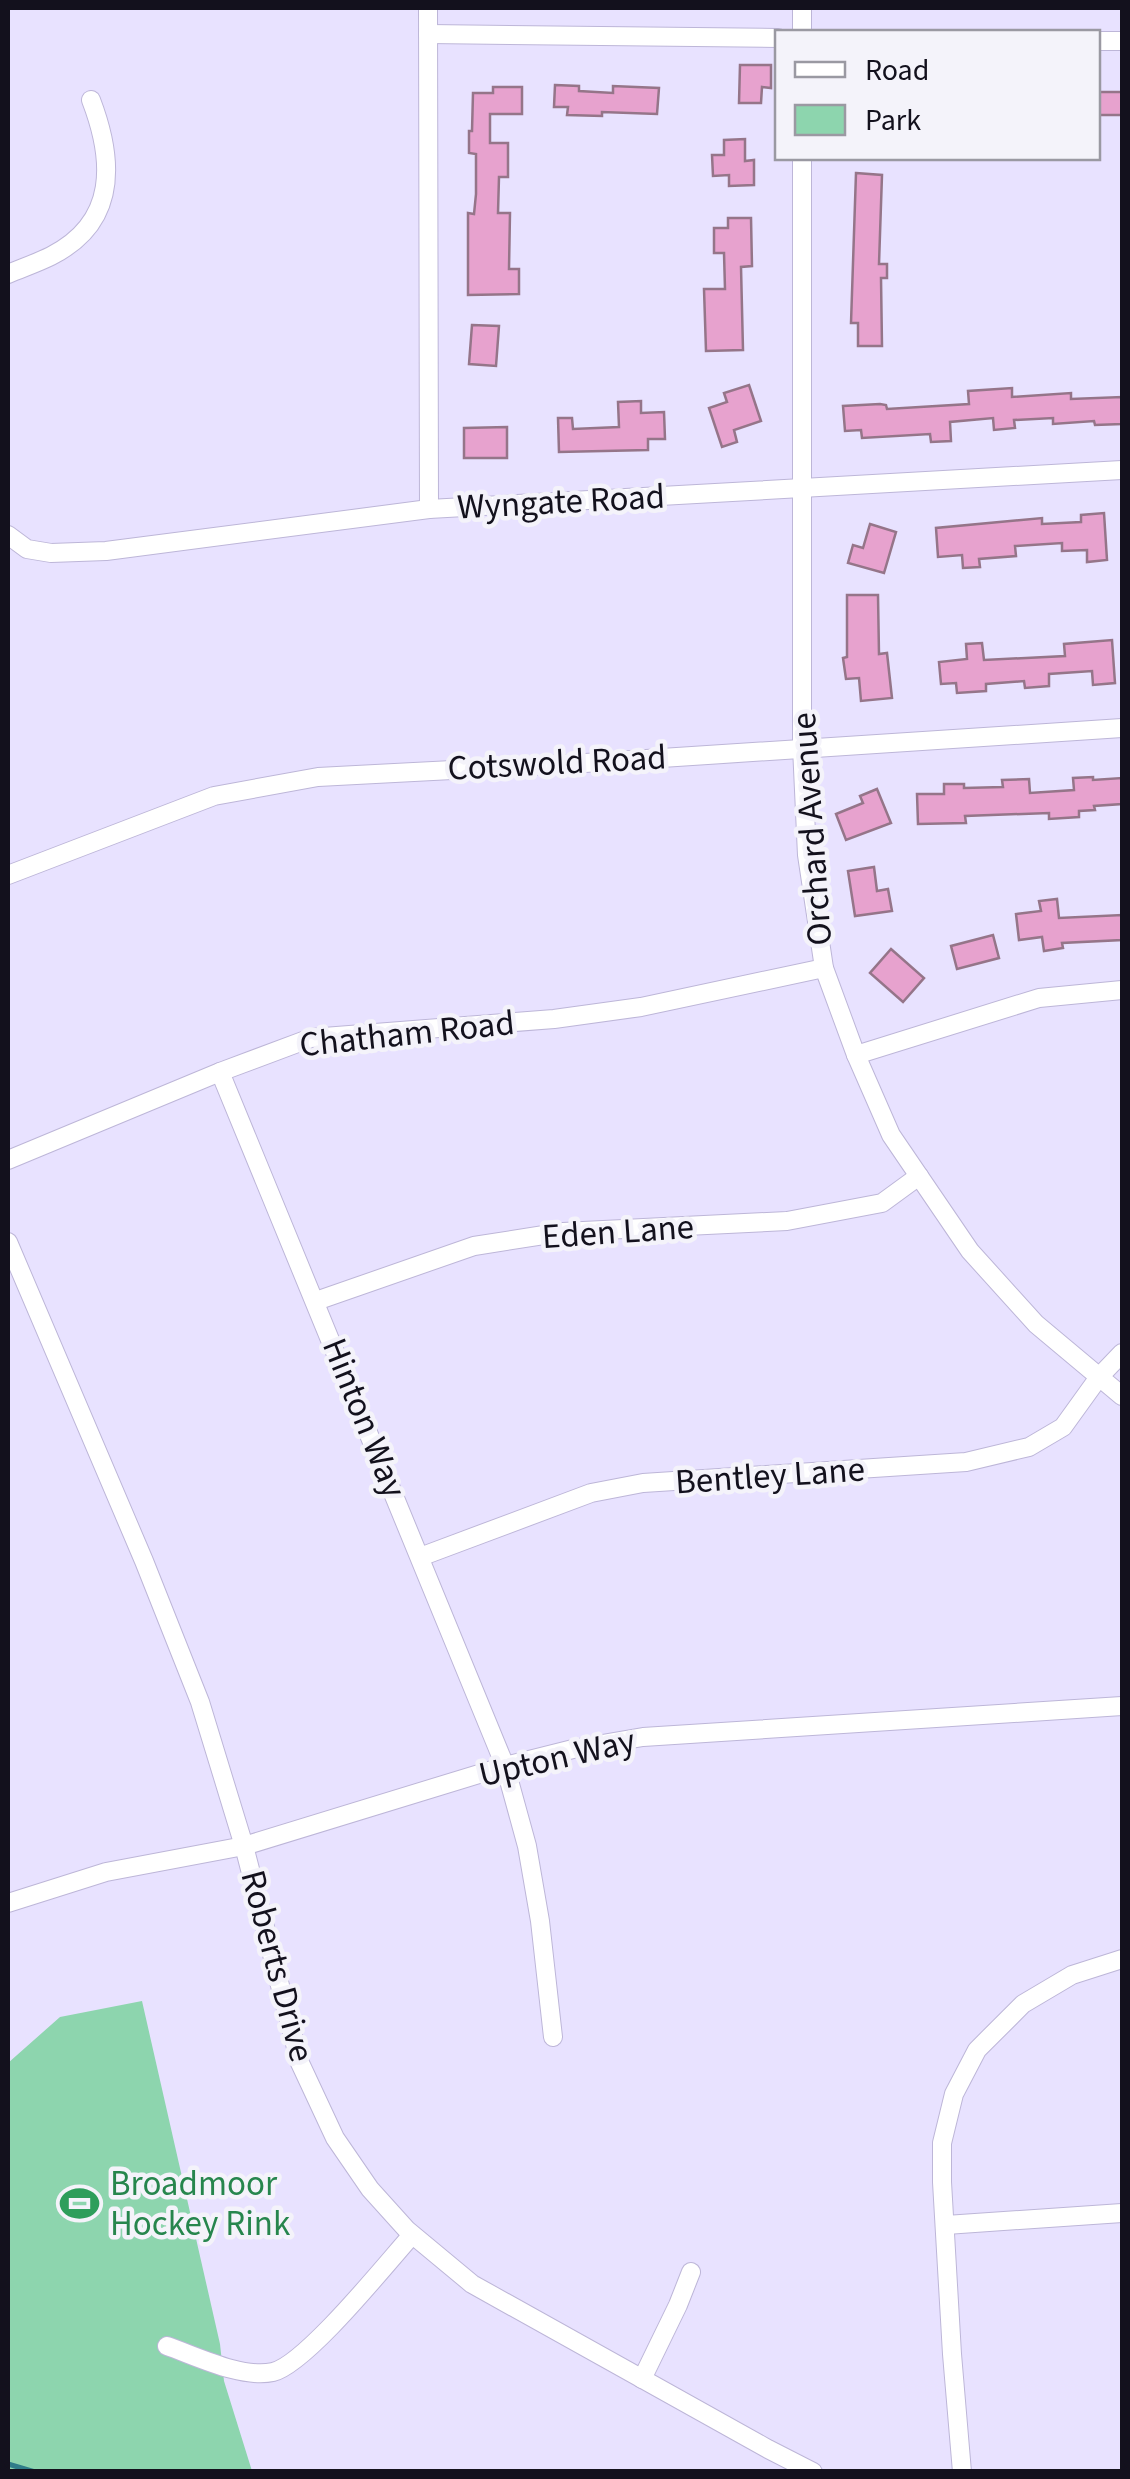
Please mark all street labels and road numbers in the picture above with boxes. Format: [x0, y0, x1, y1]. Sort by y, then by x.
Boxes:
street label: Wyngate Road [456, 472, 666, 532]
street label: Orchard Avenue [779, 711, 845, 947]
street label: Cotswold Road [446, 732, 668, 794]
street label: Chatham Road [297, 998, 517, 1070]
street label: Eden Lane [540, 1202, 696, 1262]
street label: Hinton Way [309, 1331, 419, 1505]
street label: Bentley Lane [674, 1444, 866, 1508]
street label: Upton Way [474, 1716, 640, 1800]
street label: Roberts Drive [227, 1865, 327, 2067]

